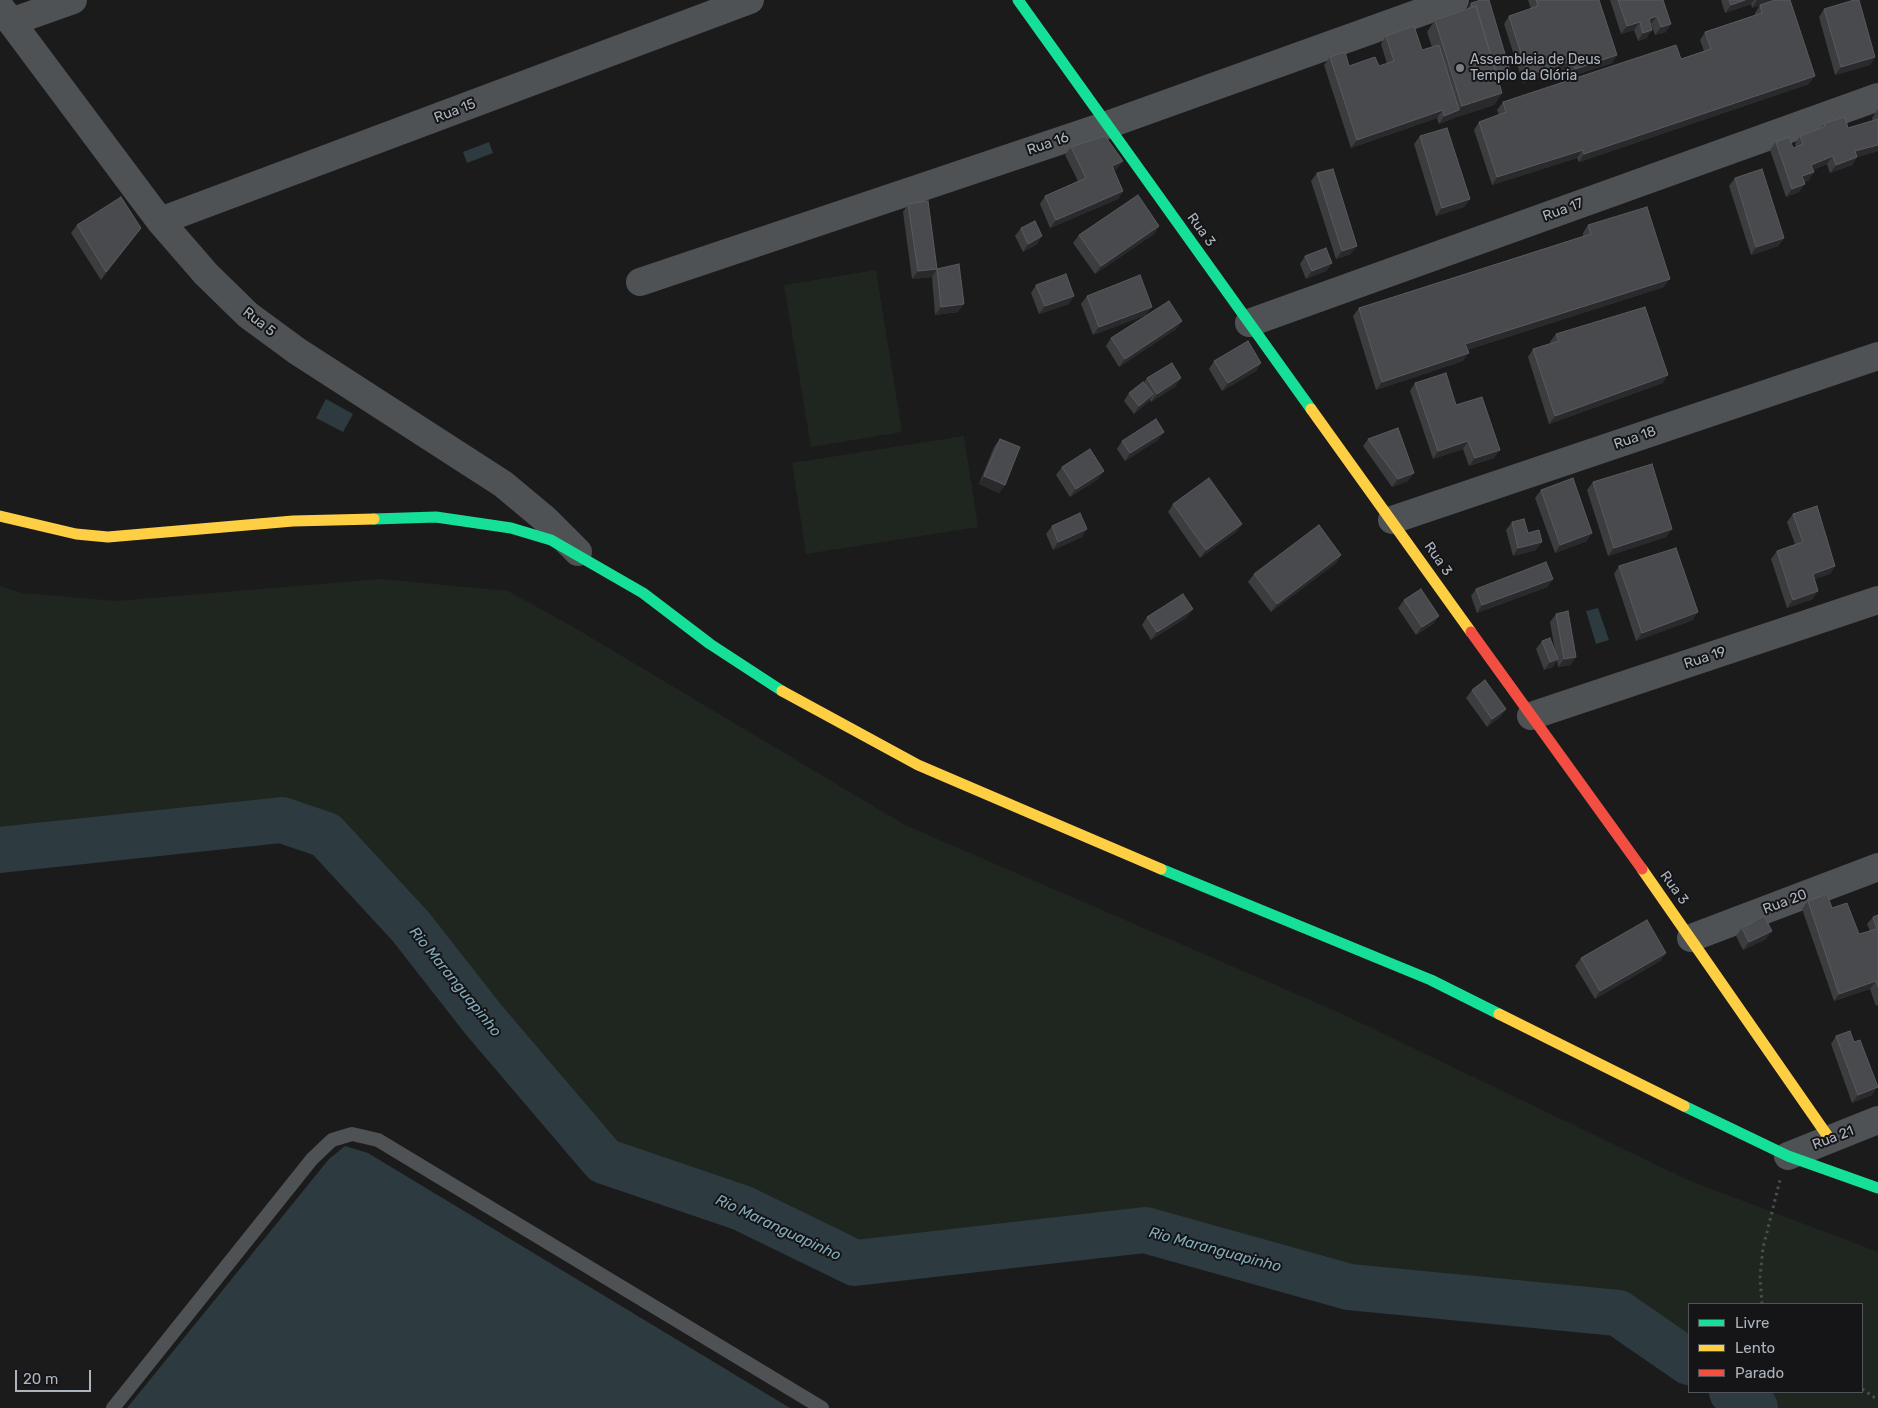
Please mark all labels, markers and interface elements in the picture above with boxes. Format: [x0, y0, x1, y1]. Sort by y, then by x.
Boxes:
place label: Assembleia de Deus Templo da Glória [1470, 52, 1601, 84]
marker: Assembleia de Deus Templo da Glória [1454, 62, 1466, 74]
street label: Rua 15 [432, 95, 478, 127]
street label: Rua 16 [1025, 129, 1071, 159]
street label: Rua 17 [1540, 195, 1586, 225]
street label: Rua 3 [1183, 210, 1219, 250]
street label: Rua 5 [239, 304, 279, 340]
street label: Rua 18 [1612, 423, 1658, 453]
street label: Rua 3 [1420, 539, 1456, 579]
street label: Rua 19 [1682, 643, 1728, 673]
street label: Rua 3 [1656, 868, 1692, 908]
street label: Rua 20 [1761, 886, 1809, 918]
water label: Rio Maranguapinho [405, 923, 505, 1041]
street label: Rua 21 [1810, 1122, 1856, 1154]
water label: Rio Maranguapinho [712, 1191, 844, 1265]
water label: Rio Maranguapinho [1147, 1224, 1283, 1276]
legend [1688, 1303, 1863, 1393]
text: Livre [1735, 1314, 1769, 1332]
text: Lento [1735, 1339, 1775, 1357]
scale bar [18, 1360, 94, 1392]
text: Parado [1735, 1364, 1784, 1382]
text: 20 m [23, 1370, 58, 1388]

